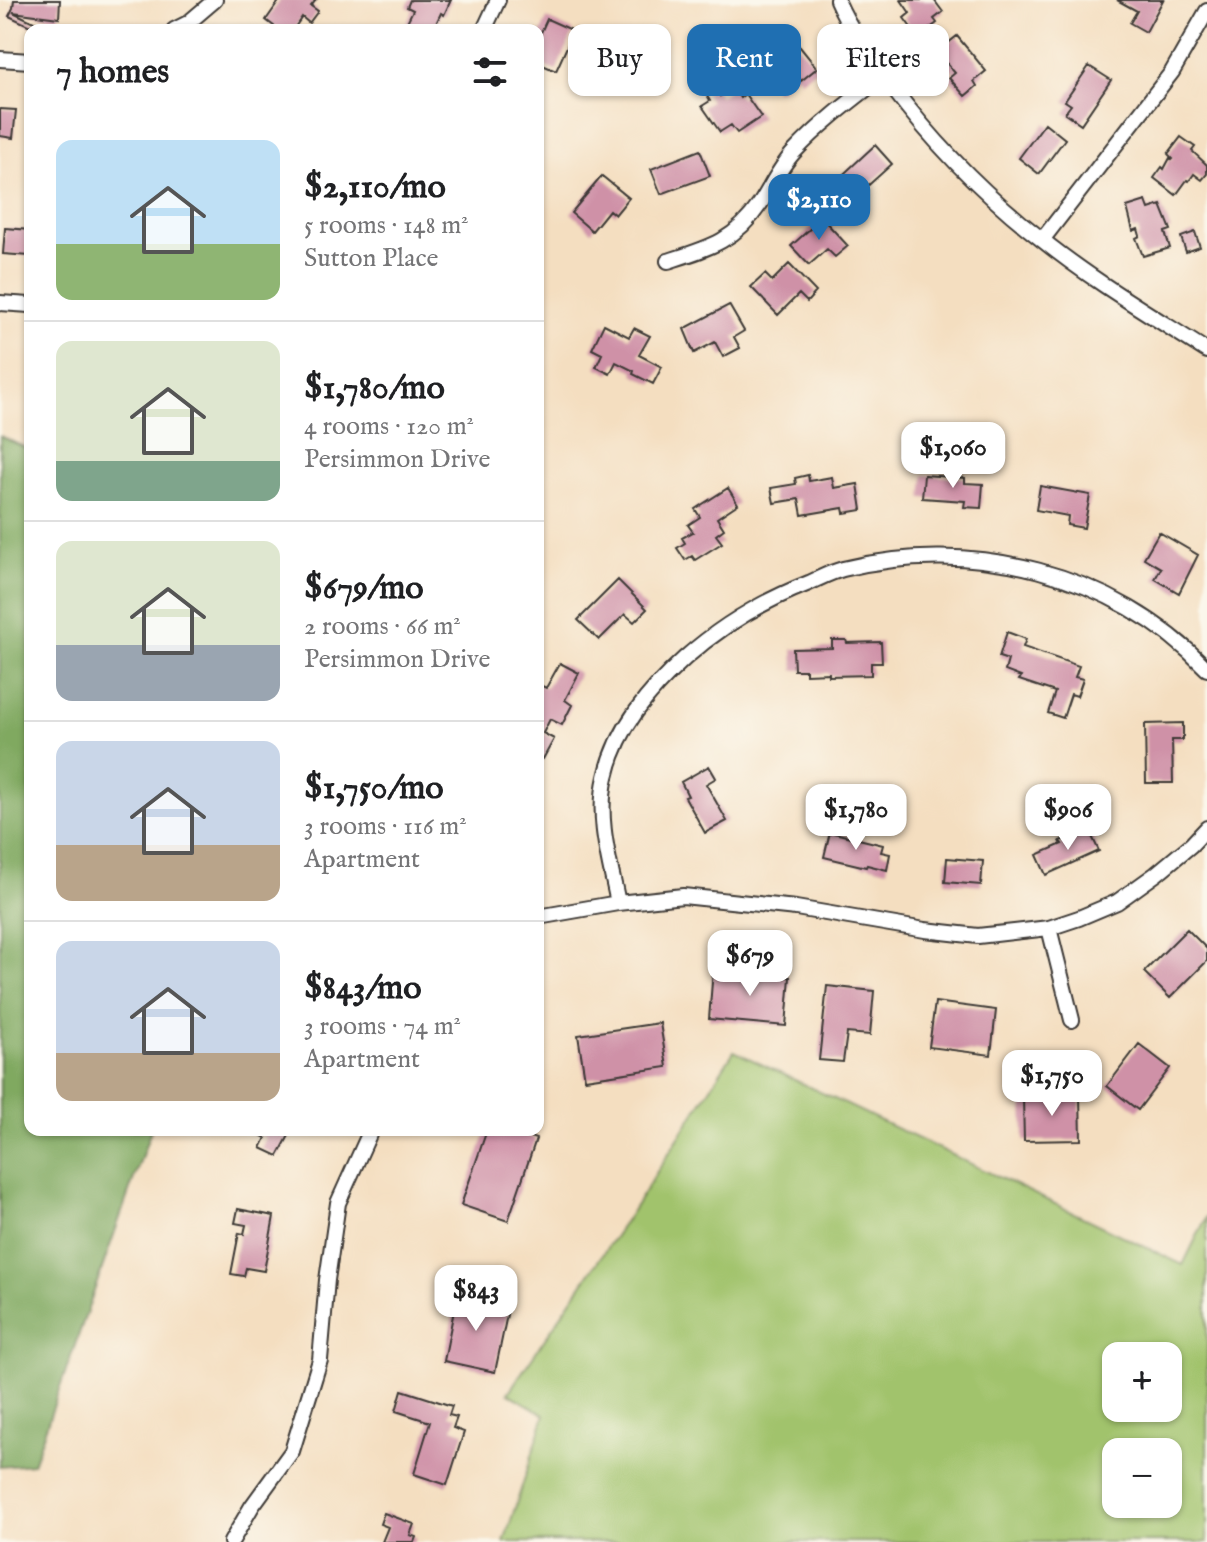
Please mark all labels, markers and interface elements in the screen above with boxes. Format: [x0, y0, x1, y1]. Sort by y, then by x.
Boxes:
chip: Buy [568, 24, 671, 96]
chip: Rent [687, 24, 801, 96]
chip: Filters [817, 24, 949, 96]
icon: filters [468, 50, 512, 94]
text: 7 homes [56, 51, 169, 94]
text: $2,110/mo [304, 166, 446, 209]
icon: home [120, 172, 216, 268]
pin: $2,110 [754, 174, 884, 242]
text: $2,110 [786, 183, 852, 216]
text: 5 rooms · 148 m² [304, 209, 469, 242]
text: Sutton Place [304, 242, 439, 275]
text: $1,780/mo [304, 367, 445, 410]
icon: home [120, 373, 216, 469]
text: 4 rooms · 120 m² [304, 410, 474, 443]
pin: $1,060 [888, 422, 1018, 490]
text: $1,060 [919, 431, 987, 464]
text: Persimmon Drive [304, 443, 490, 476]
text: $679/mo [304, 567, 424, 610]
icon: home [120, 573, 216, 669]
text: 2 rooms · 66 m² [304, 610, 461, 643]
text: Persimmon Drive [304, 643, 490, 676]
text: $1,750/mo [304, 767, 444, 810]
icon: home [120, 773, 216, 869]
pin: $1,780 [791, 784, 921, 852]
pin: $906 [1021, 784, 1115, 852]
text: $1,780 [824, 793, 888, 826]
text: $906 [1043, 793, 1093, 826]
text: 3 rooms · 116 m² [304, 810, 467, 843]
text: Apartment [304, 843, 420, 876]
pin: $679 [703, 930, 797, 998]
text: $679 [726, 939, 774, 972]
text: $843/mo [304, 967, 422, 1010]
icon: home [120, 973, 216, 1069]
text: 3 rooms · 74 m² [304, 1010, 461, 1043]
text: Apartment [304, 1043, 420, 1076]
pin: $1,750 [987, 1050, 1117, 1118]
text: $1,750 [1020, 1059, 1084, 1092]
pin: $843 [429, 1265, 523, 1333]
text: $843 [452, 1274, 500, 1307]
map controls [1102, 1342, 1182, 1518]
button: + [1102, 1342, 1182, 1422]
button: − [1102, 1438, 1182, 1518]

